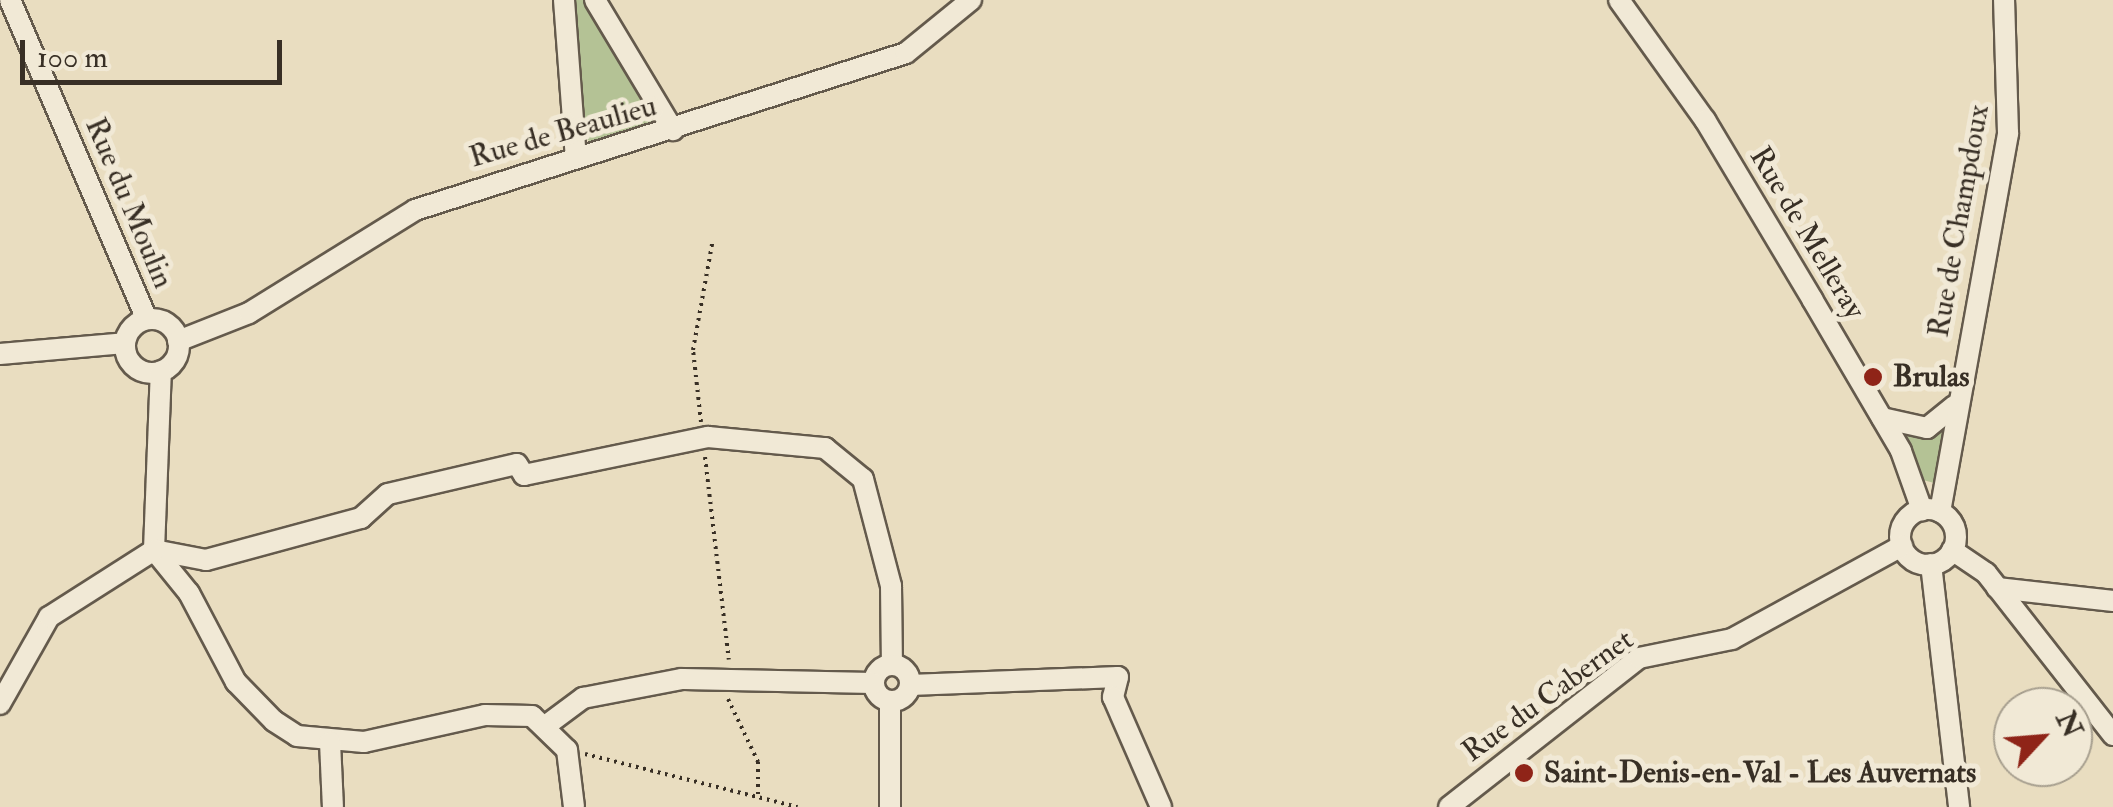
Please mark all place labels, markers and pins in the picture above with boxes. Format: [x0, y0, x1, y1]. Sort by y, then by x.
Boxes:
place label: Brulas [1893, 359, 1970, 395]
marker: Brulas [1862, 366, 1884, 388]
place label: Saint-Denis-en-Val - Les Auvernats [1544, 755, 1976, 791]
marker: Saint-Denis-en-Val - Les Auvernats [1513, 762, 1535, 784]

